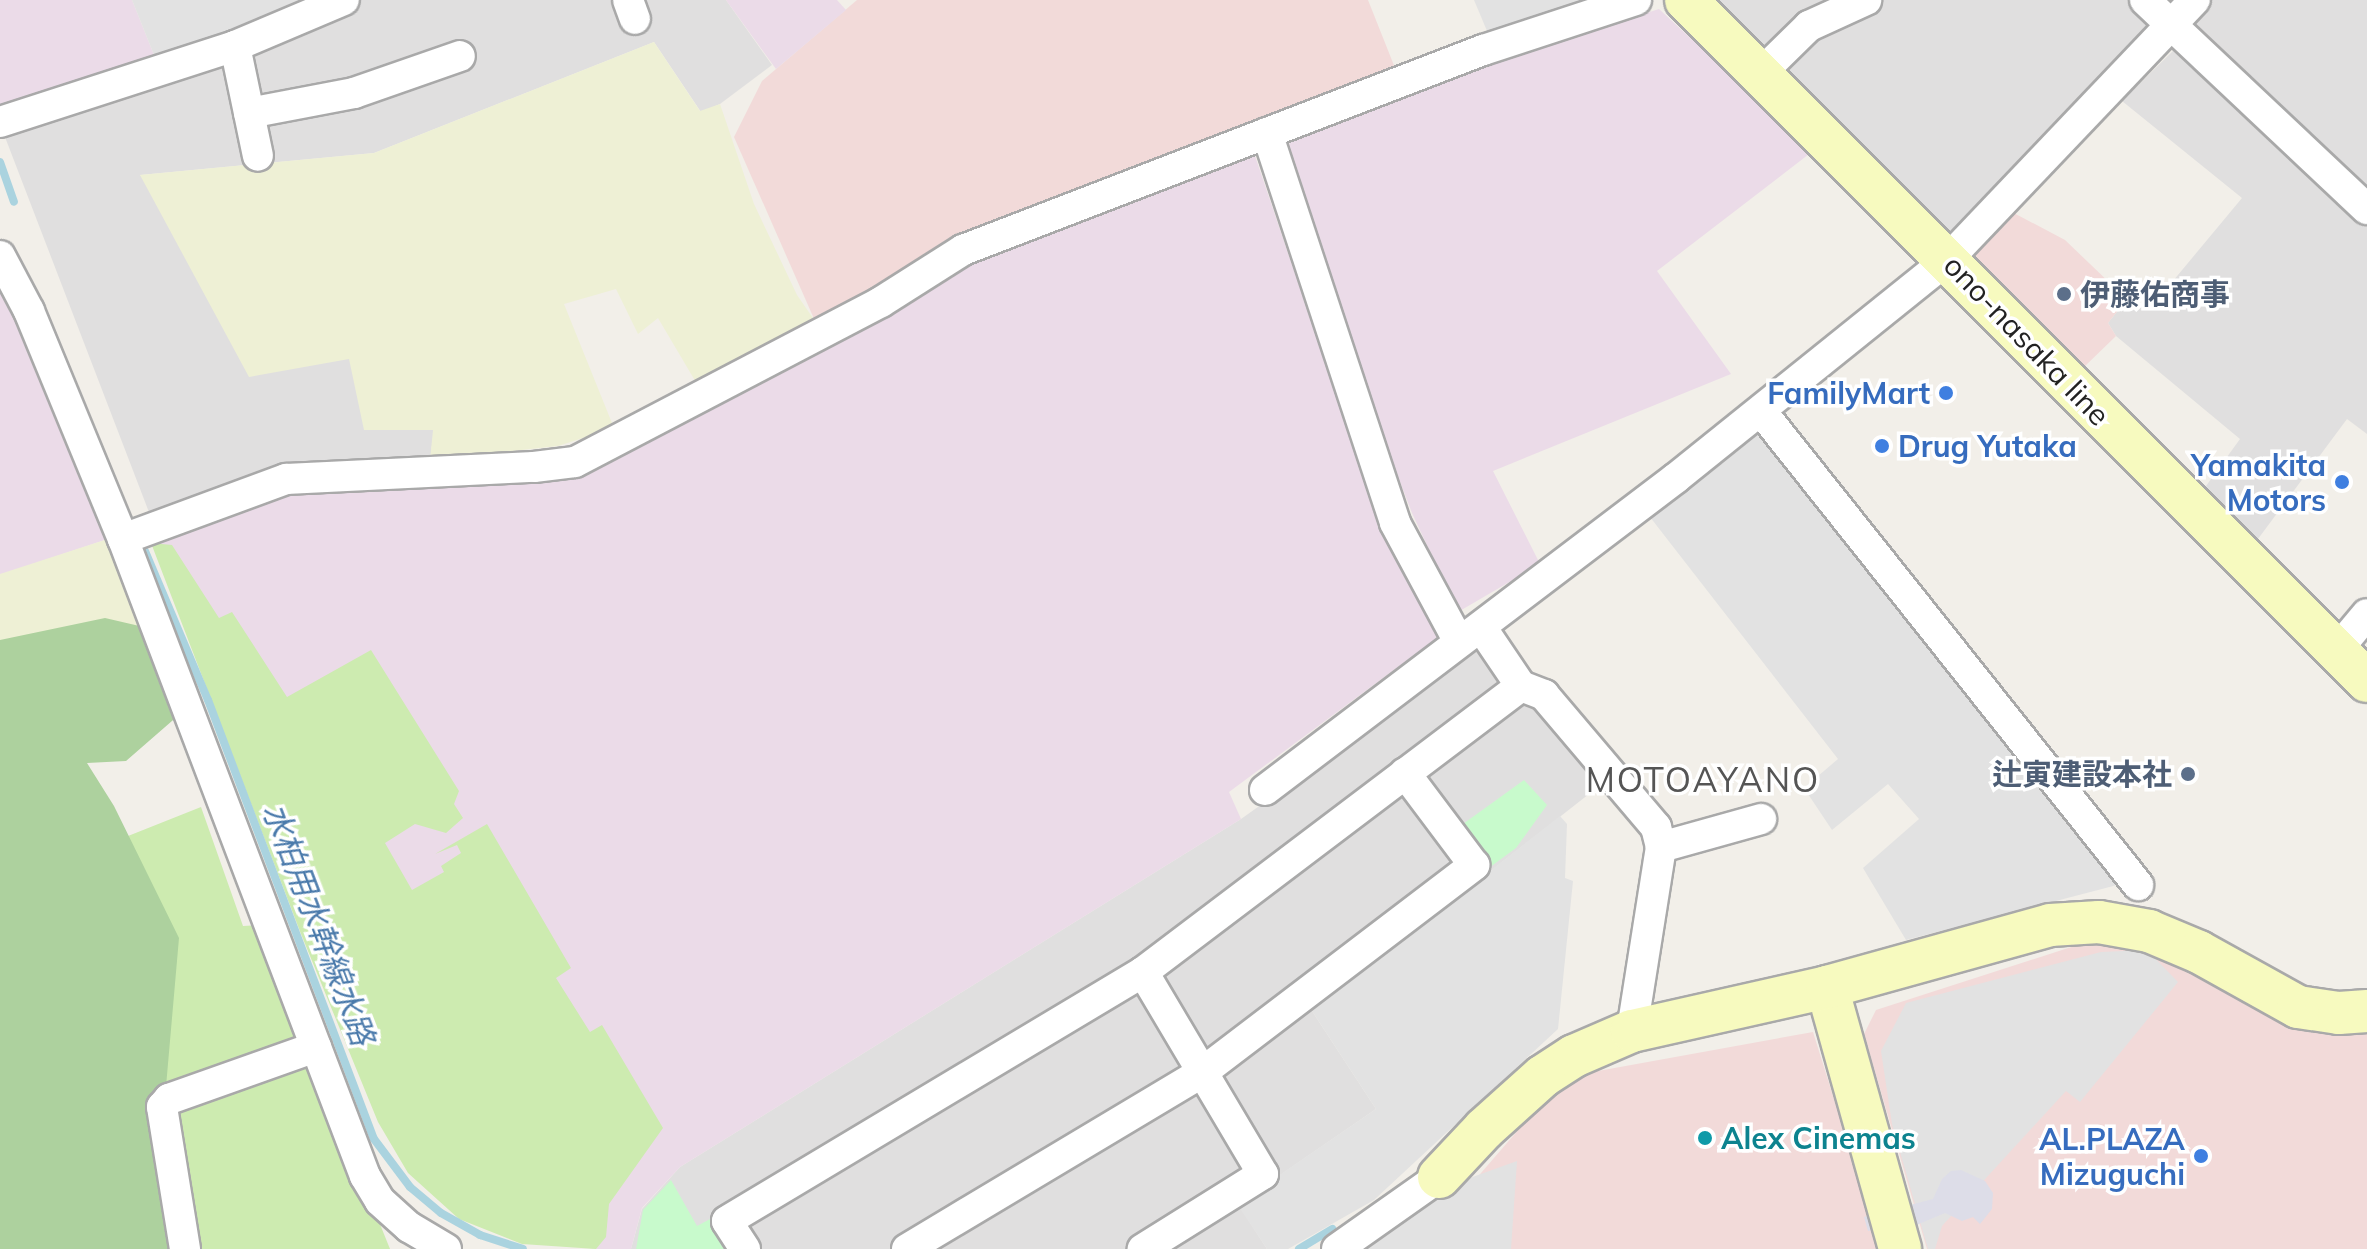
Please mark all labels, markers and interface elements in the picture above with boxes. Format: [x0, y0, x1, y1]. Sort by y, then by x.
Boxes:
street label: ono-nasaka line [1937, 247, 2117, 433]
place label: 伊藤佑商事 [2080, 276, 2230, 312]
marker: 伊藤佑商事 [2055, 285, 2073, 303]
place label: FamilyMart [1767, 375, 1930, 411]
marker: FamilyMart [1937, 384, 1955, 402]
place label: Drug Yutaka [1898, 428, 2077, 464]
marker: Drug Yutaka [1873, 437, 1891, 455]
place label: Yamakita Motors [2191, 447, 2326, 518]
marker: Yamakita Motors [2333, 473, 2351, 491]
place label: 辻寅建設本社 [1992, 756, 2172, 792]
district label: MOTOAYANO [1586, 760, 1820, 800]
marker: 辻寅建設本社 [2179, 765, 2197, 783]
water label: 水柏用水幹線水路 [255, 798, 383, 1050]
place label: Alex Cinemas [1721, 1120, 1916, 1156]
place label: AL.PLAZA Mizuguchi [2039, 1121, 2185, 1192]
marker: Alex Cinemas [1696, 1129, 1714, 1147]
marker: AL.PLAZA Mizuguchi [2192, 1147, 2210, 1165]

